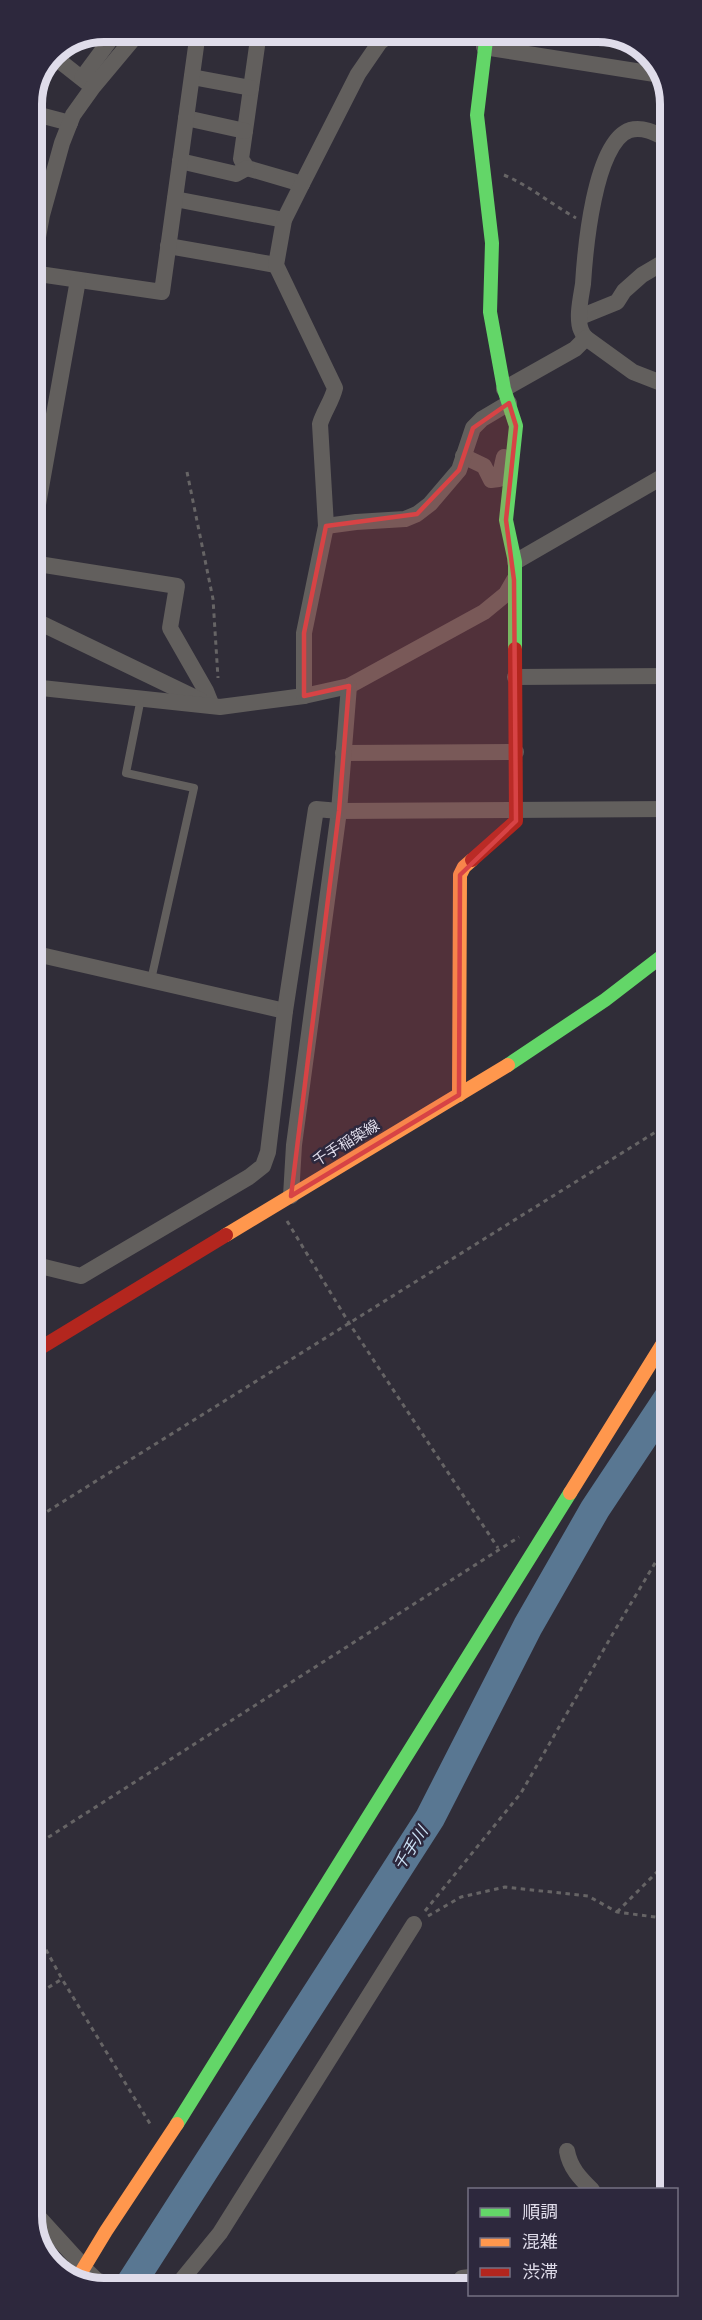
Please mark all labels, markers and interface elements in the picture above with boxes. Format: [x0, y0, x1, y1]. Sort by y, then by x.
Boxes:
street label: 千手稲築線 [309, 1116, 383, 1170]
water label: 千手川 [389, 1821, 433, 1874]
legend [468, 2188, 678, 2296]
text: 順調 [522, 2201, 558, 2223]
text: 混雑 [522, 2231, 558, 2253]
text: 渋滞 [522, 2261, 558, 2283]

